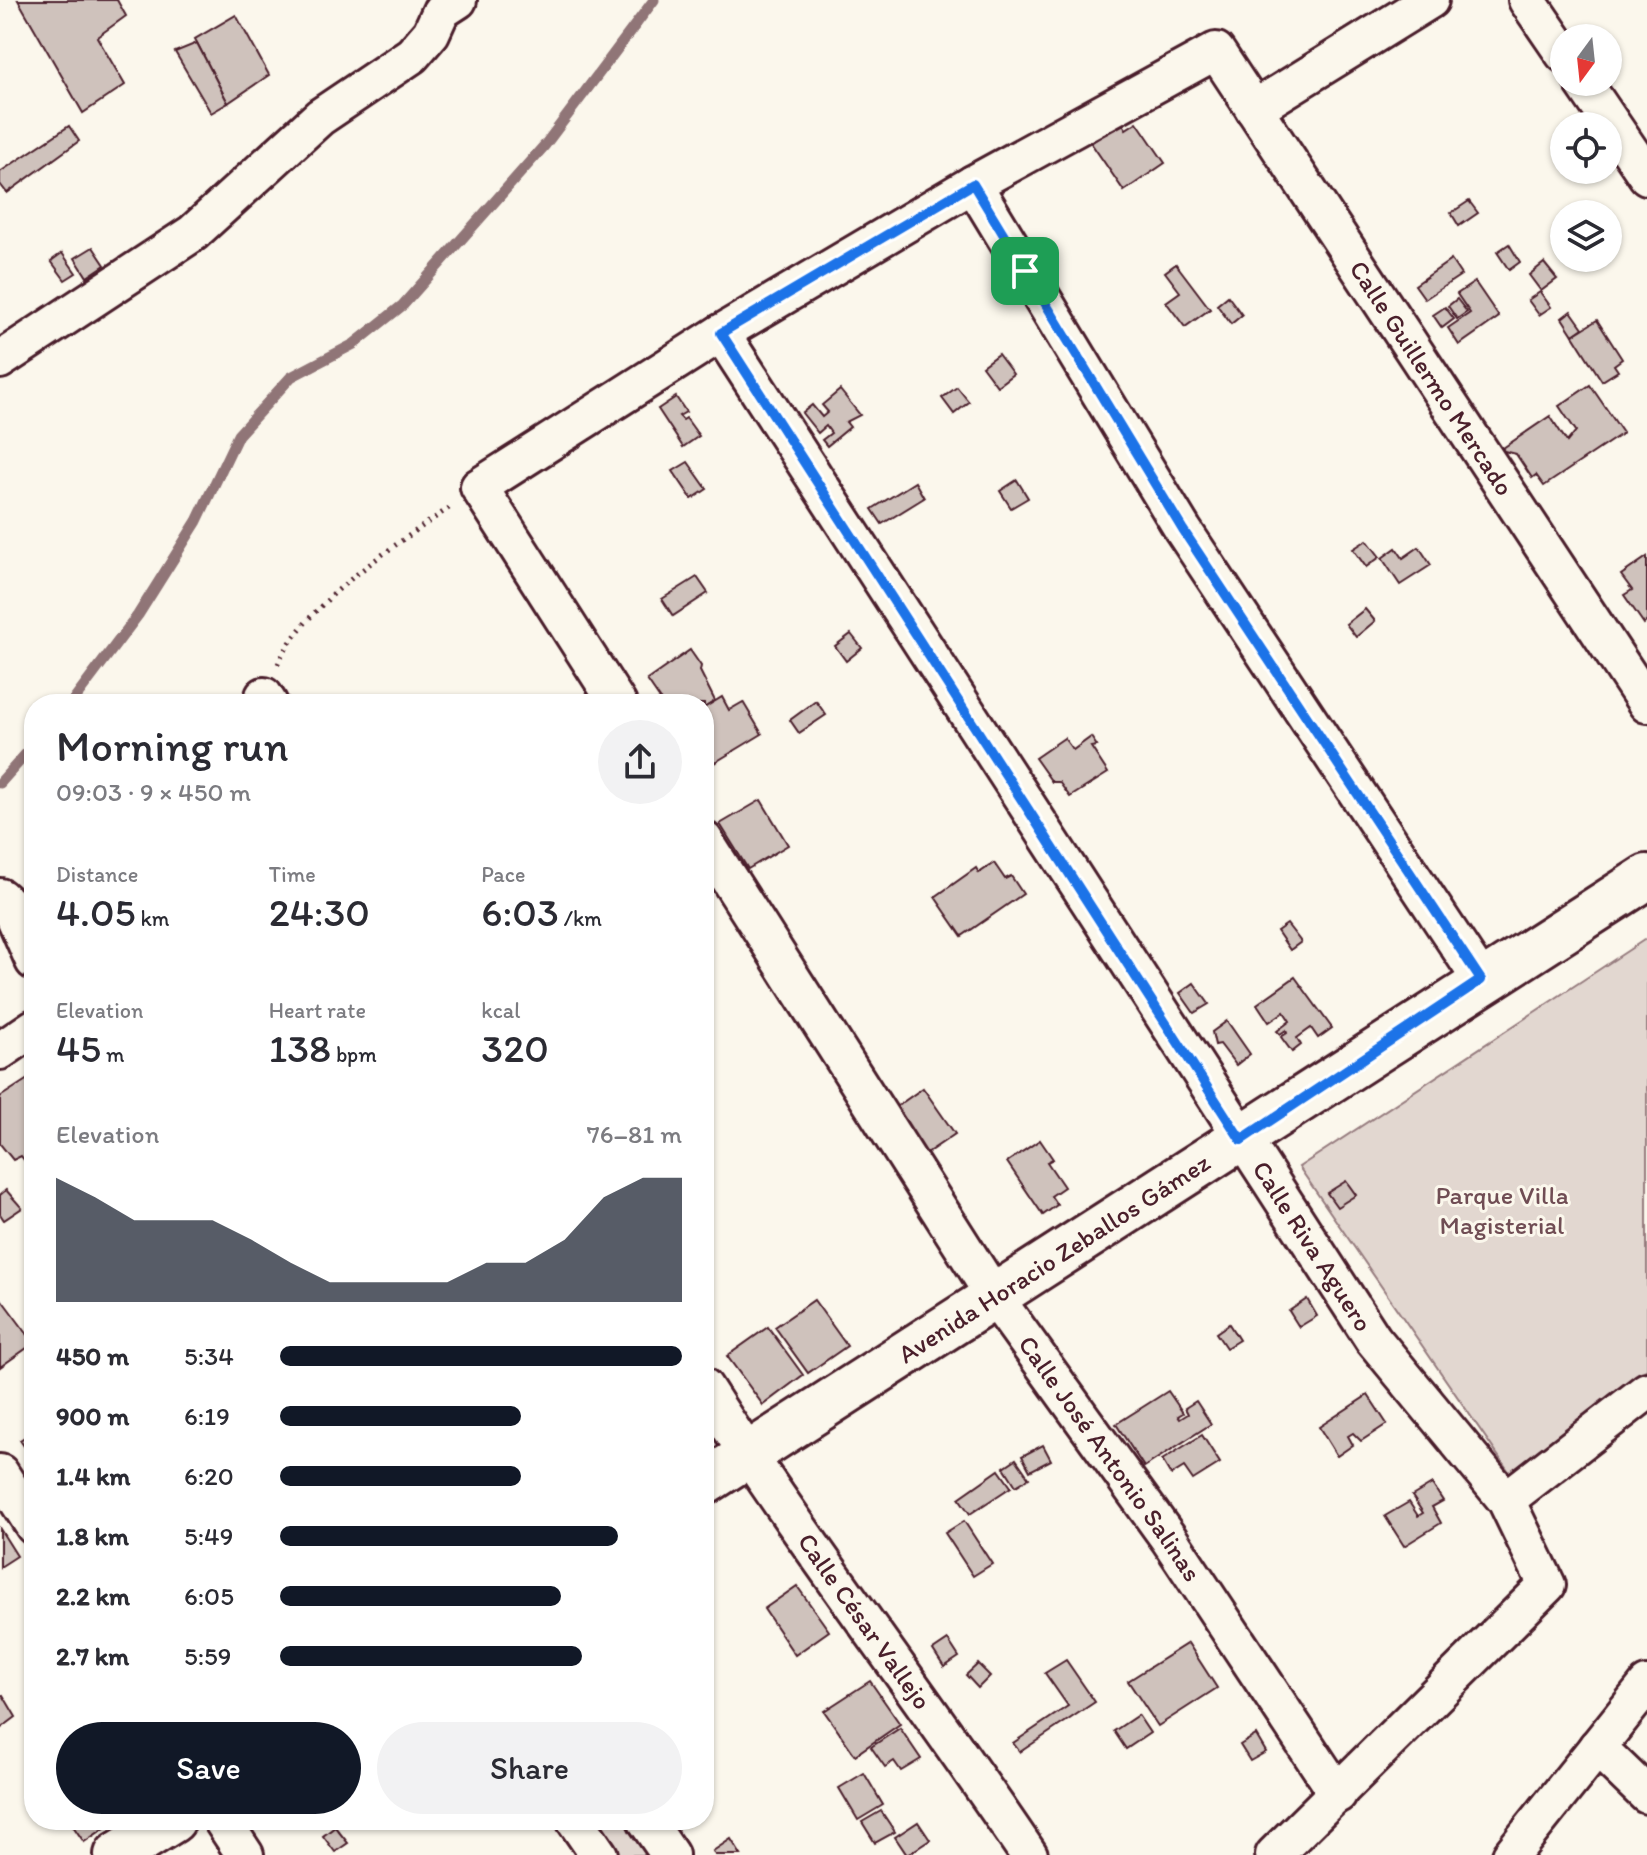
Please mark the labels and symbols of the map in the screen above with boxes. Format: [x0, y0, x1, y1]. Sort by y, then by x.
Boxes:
north arrow [1550, 24, 1622, 96]
pin [991, 237, 1059, 305]
street label: Calle Guillermo Mercado [1343, 254, 1521, 502]
street label: Avenida Horacio Zeballos Gámez [892, 1146, 1216, 1370]
street label: Calle Riva Aguero [1246, 1155, 1380, 1337]
park label: Parque Villa Magisterial [1435, 1179, 1569, 1241]
street label: Calle José Antonio Salinas [1012, 1329, 1209, 1587]
street label: Calle César Vallejo [791, 1527, 939, 1716]

